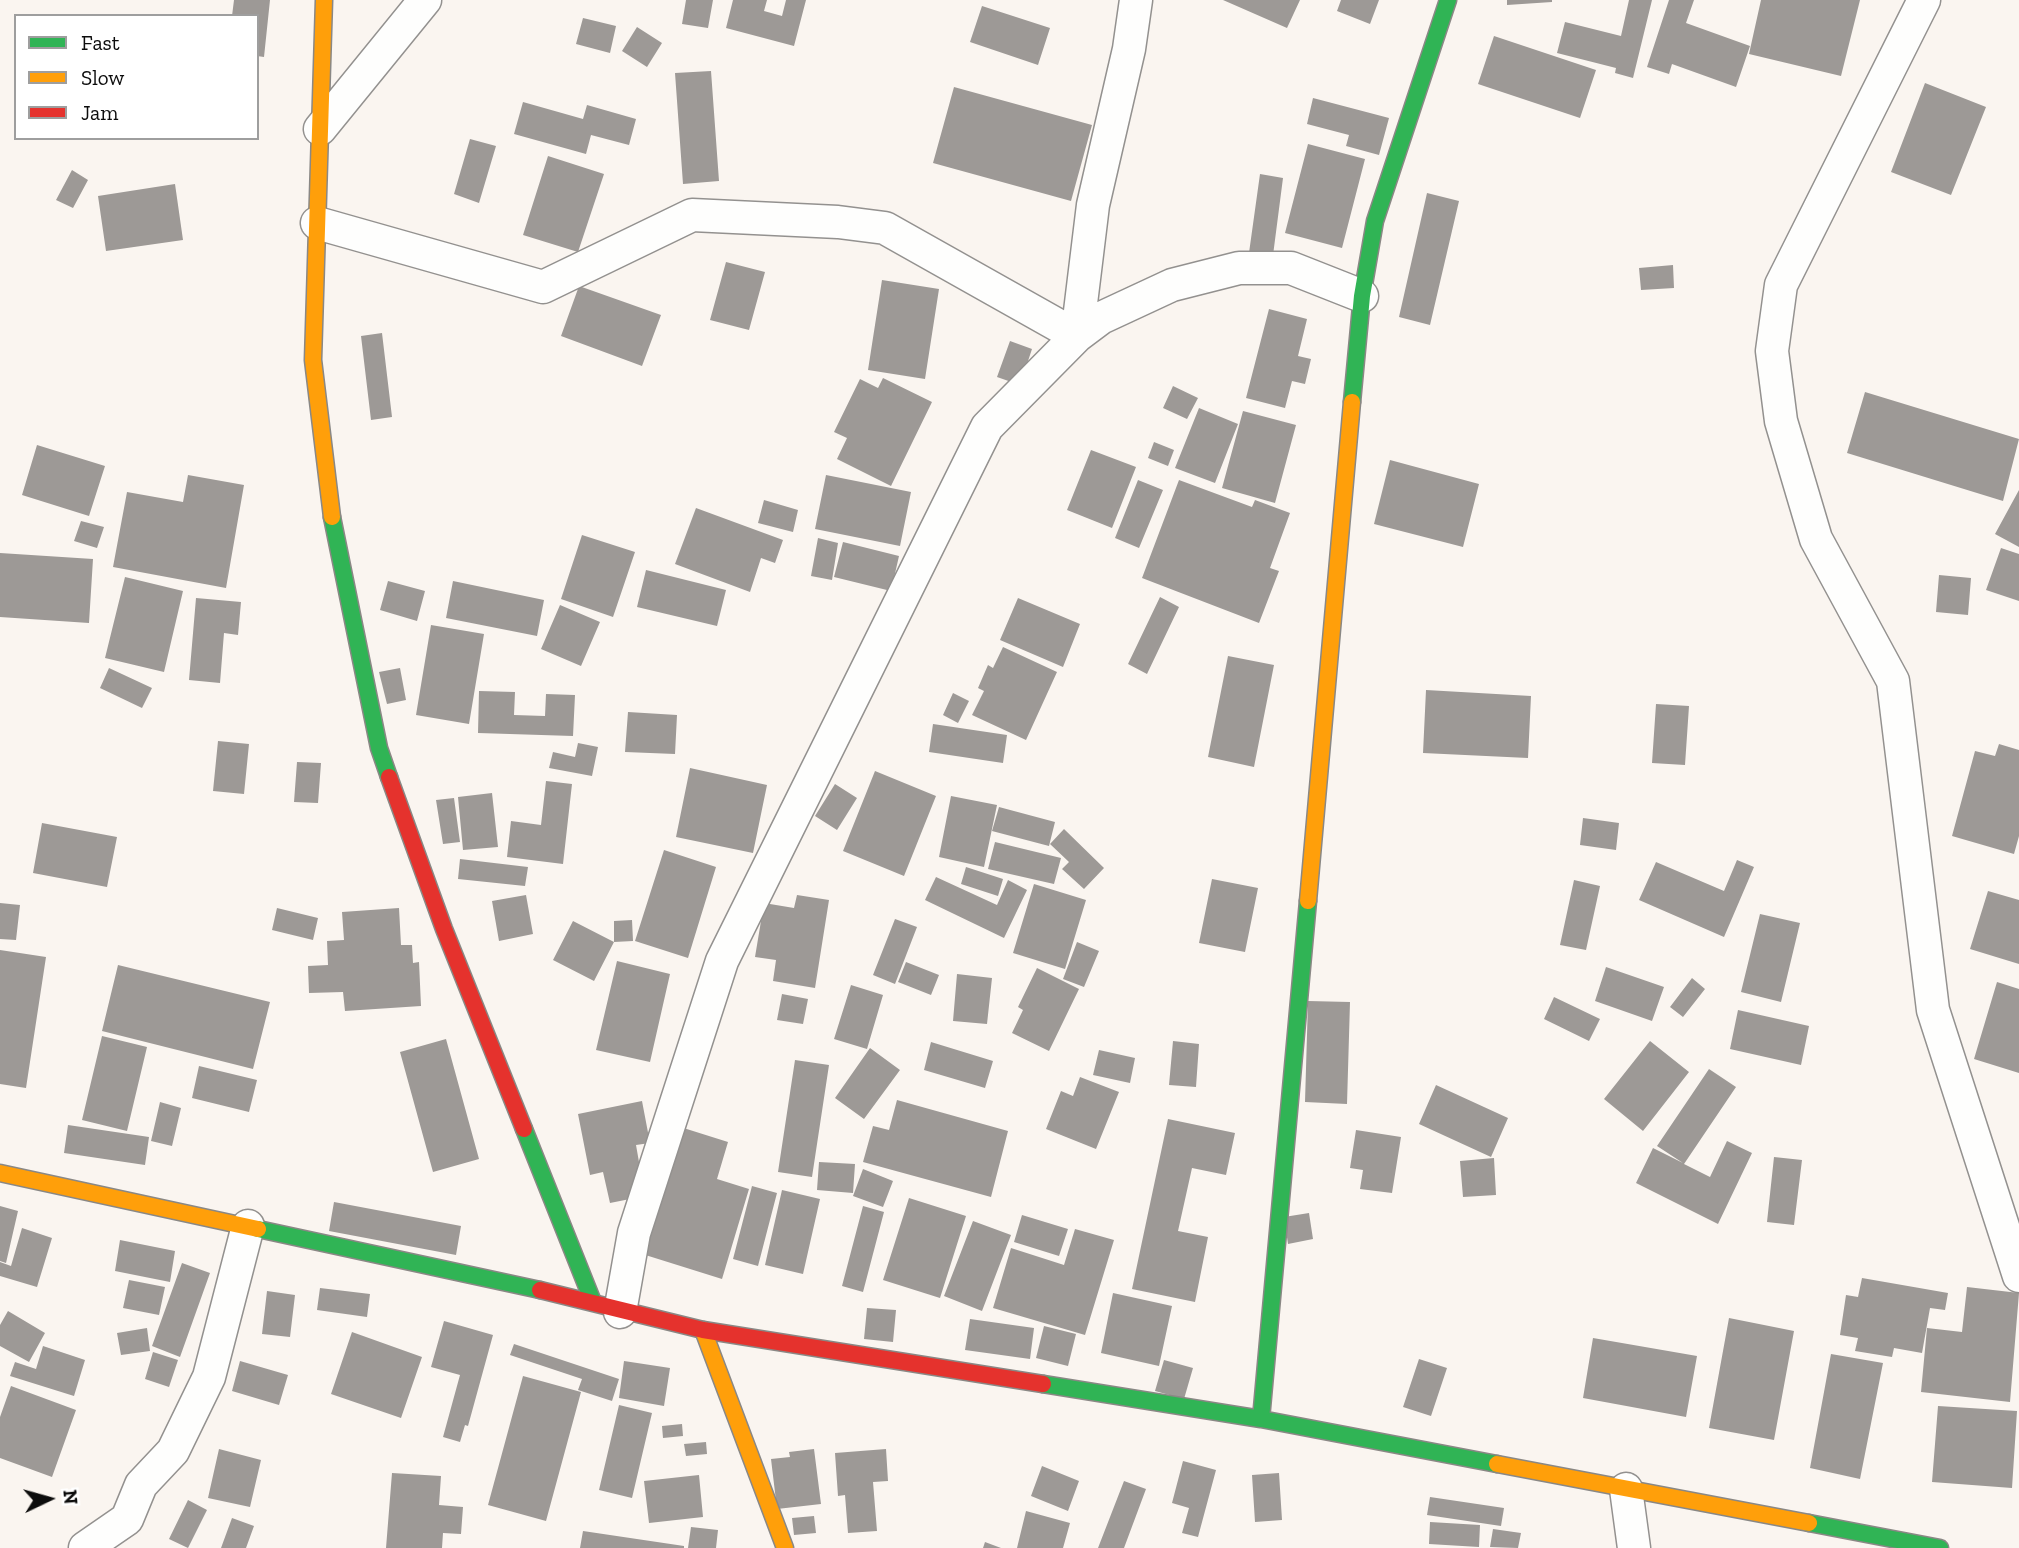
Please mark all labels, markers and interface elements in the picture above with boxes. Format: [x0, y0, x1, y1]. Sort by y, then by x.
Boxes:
legend [14, 14, 259, 140]
text: Fast [81, 30, 120, 55]
text: Slow [81, 65, 124, 90]
text: Jam [81, 100, 118, 125]
north arrow [14, 1464, 84, 1534]
text: N [58, 1489, 83, 1505]

